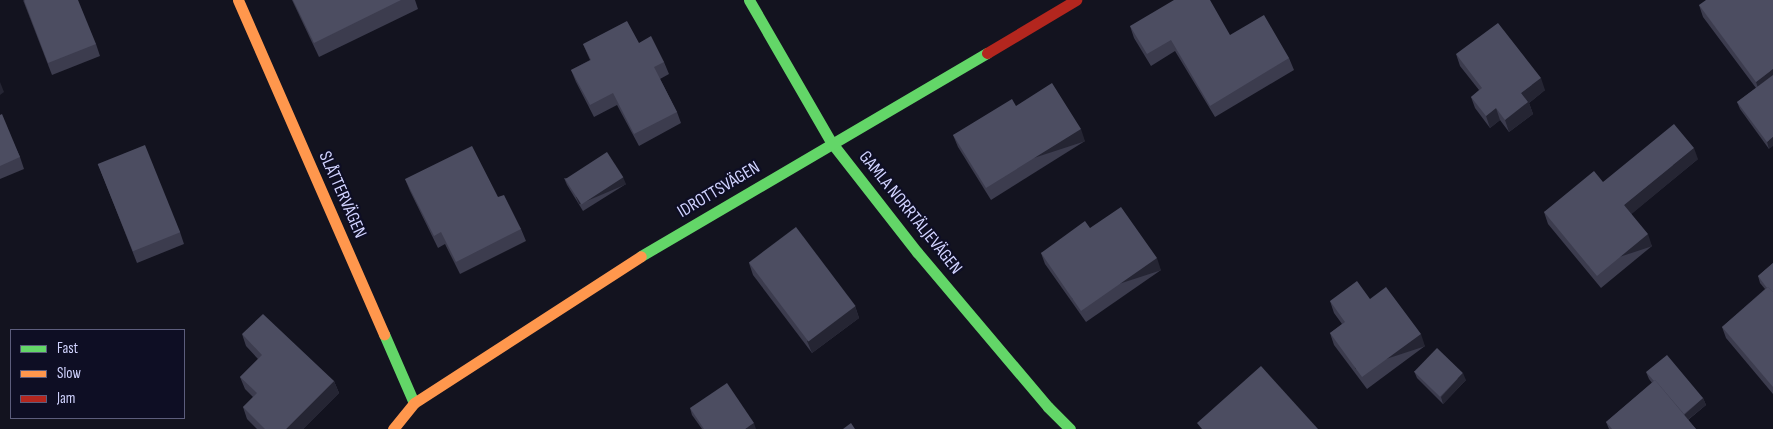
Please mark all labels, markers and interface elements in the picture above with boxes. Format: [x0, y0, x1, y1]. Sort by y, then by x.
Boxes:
street label: GAMLA NORRTÄLJEVÄGEN [854, 147, 966, 279]
street label: SLÅTTERVÄGEN [313, 148, 371, 242]
street label: IDROTTSVÄGEN [674, 157, 764, 223]
legend [10, 329, 185, 419]
text: Fast [57, 339, 78, 358]
text: Slow [57, 364, 81, 383]
text: Jam [57, 389, 75, 408]

